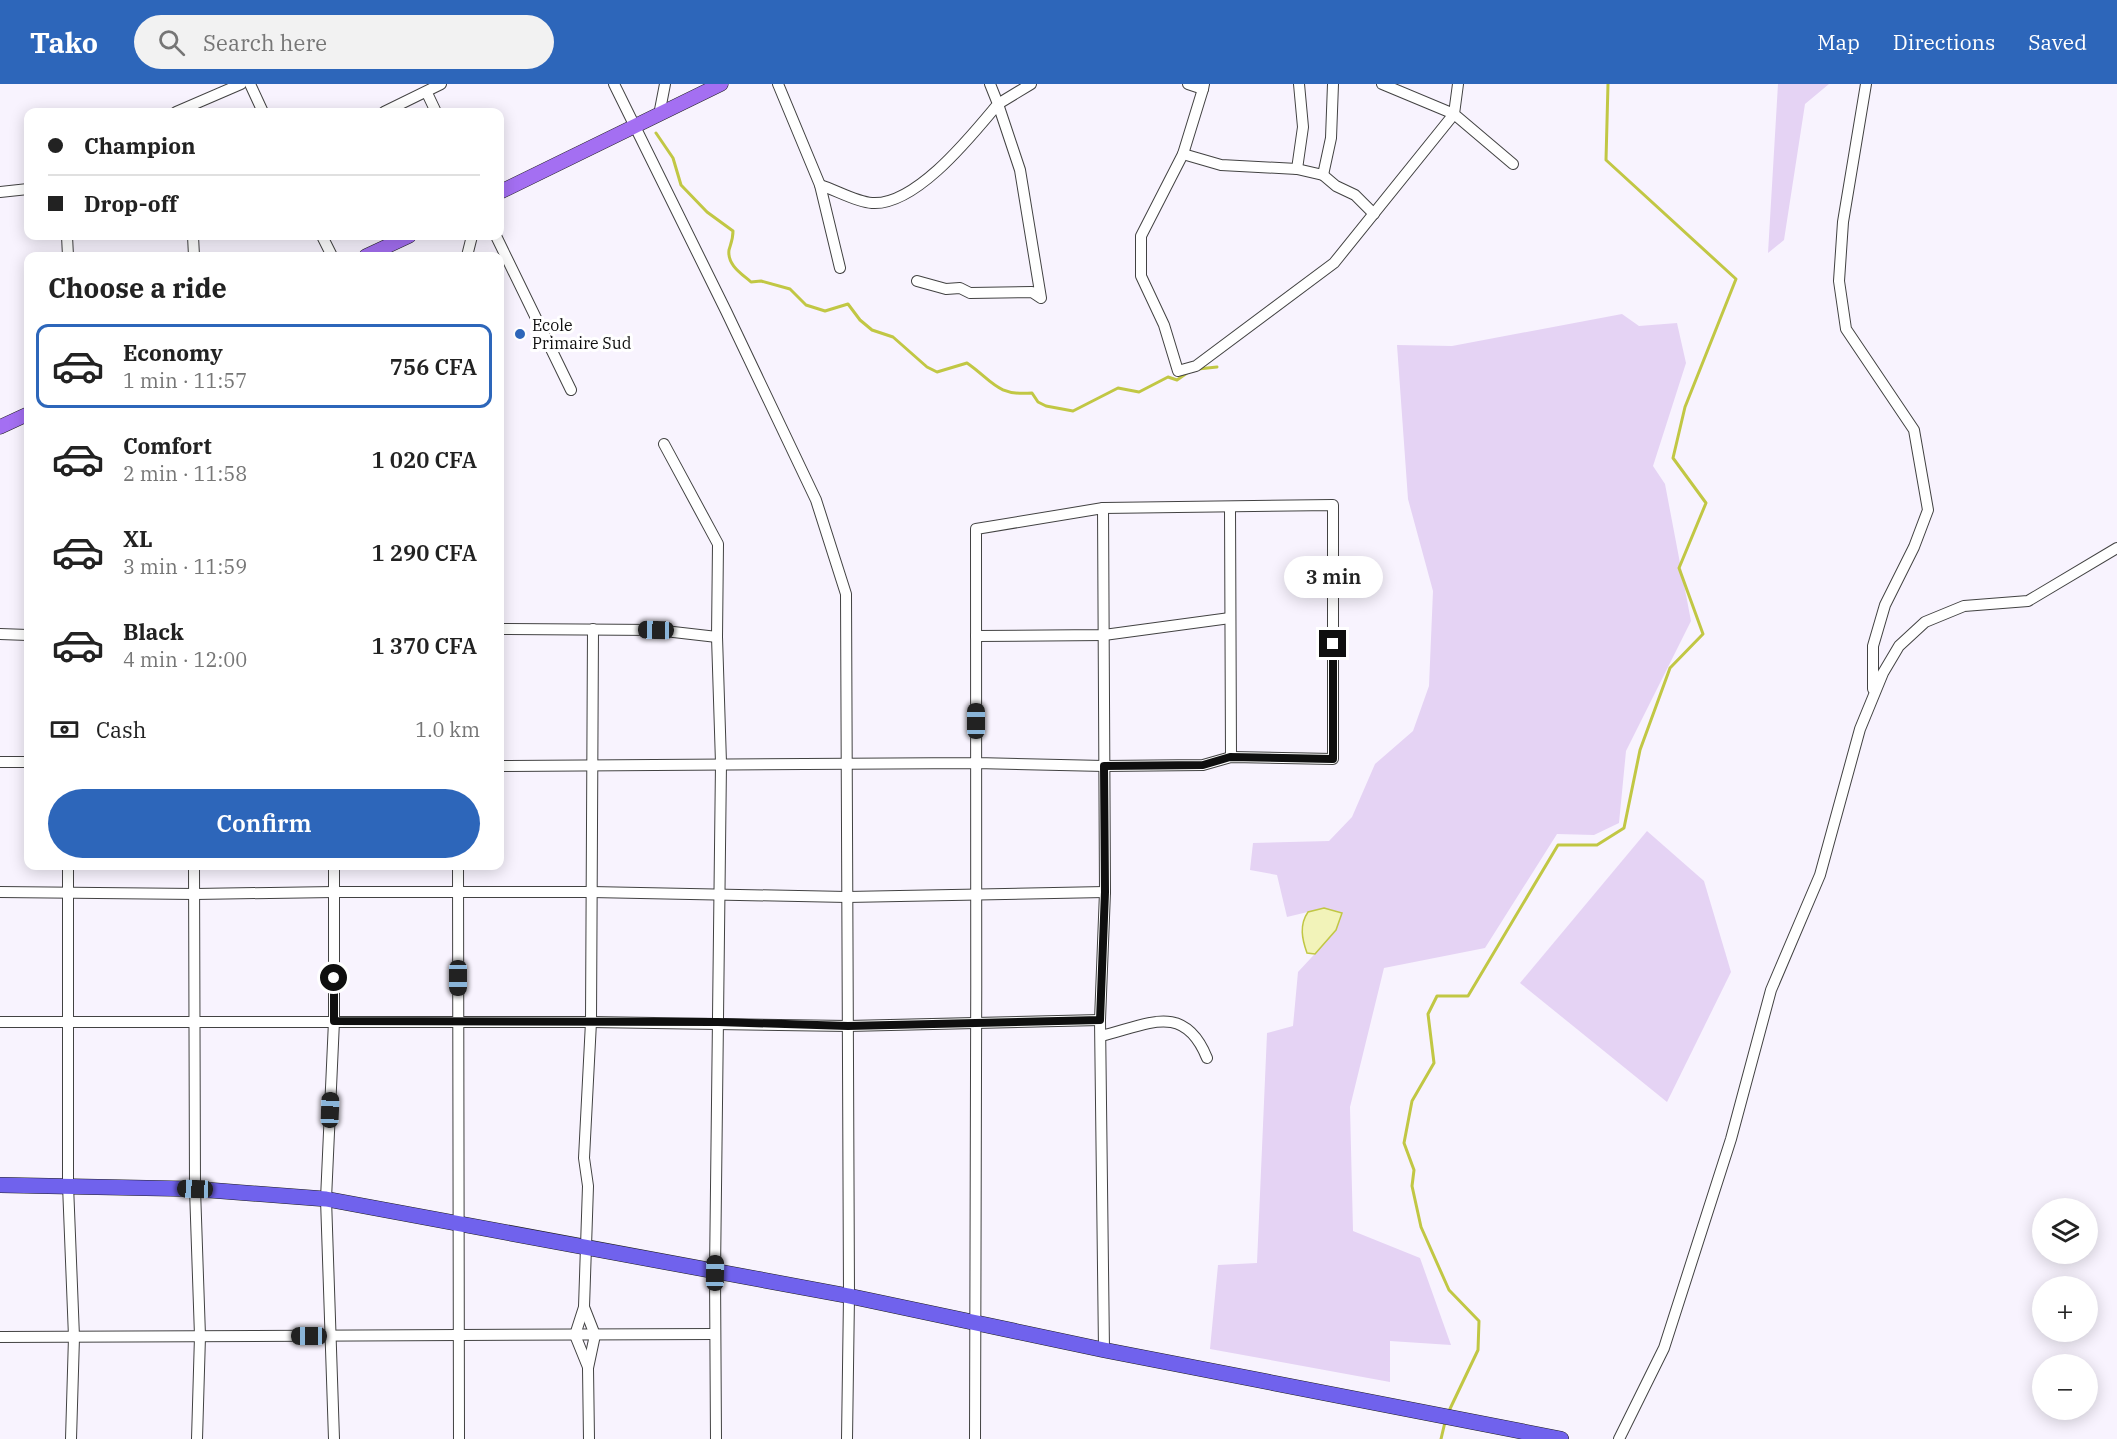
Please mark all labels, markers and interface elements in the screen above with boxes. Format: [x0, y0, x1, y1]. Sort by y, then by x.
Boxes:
search box [134, 15, 554, 69]
text: Tako [30, 24, 98, 61]
icon: search [155, 26, 188, 59]
text: Search here [203, 28, 327, 57]
text: Map [1817, 28, 1860, 56]
text: Directions [1893, 28, 1995, 56]
text: Saved [2028, 28, 2087, 56]
text: Champion [84, 131, 196, 160]
text: Drop-off [84, 189, 178, 218]
text: Choose a ride [48, 270, 227, 305]
place label: Ecole Primaire Sud [532, 315, 632, 353]
marker: Ecole Primaire Sud [513, 327, 527, 341]
text: Economy [123, 338, 223, 367]
icon: car [51, 339, 105, 393]
text: 756 CFA [390, 352, 477, 381]
text: 1 min · 11:57 [123, 367, 247, 394]
text: Comfort [123, 431, 212, 460]
icon: car [51, 432, 105, 486]
text: 1 020 CFA [372, 445, 477, 474]
text: 2 min · 11:58 [123, 460, 247, 487]
text: XL [123, 524, 153, 553]
icon: car [51, 525, 105, 579]
text: 1 290 CFA [372, 538, 477, 567]
text: 3 min · 11:59 [123, 553, 247, 580]
callout: 3 min [1284, 557, 1382, 599]
text: 3 min [1306, 563, 1361, 590]
text: Black [123, 617, 184, 646]
icon: car [51, 618, 105, 672]
car [638, 621, 674, 639]
route end [1319, 630, 1346, 657]
text: 1 370 CFA [372, 631, 477, 660]
text: 4 min · 12:00 [123, 646, 247, 673]
car [967, 703, 985, 739]
icon: cash [48, 713, 81, 746]
text: Cash [96, 715, 147, 744]
text: 1.0 km [415, 716, 480, 743]
button: Confirm [48, 789, 480, 858]
car [449, 960, 467, 996]
route start [320, 964, 347, 991]
car [320, 1092, 340, 1128]
car [177, 1179, 213, 1199]
map controls [2032, 1198, 2098, 1420]
button: layers [2032, 1198, 2098, 1264]
car [706, 1255, 724, 1291]
button: + [2032, 1276, 2098, 1342]
car [291, 1327, 327, 1345]
button: − [2032, 1354, 2098, 1420]

